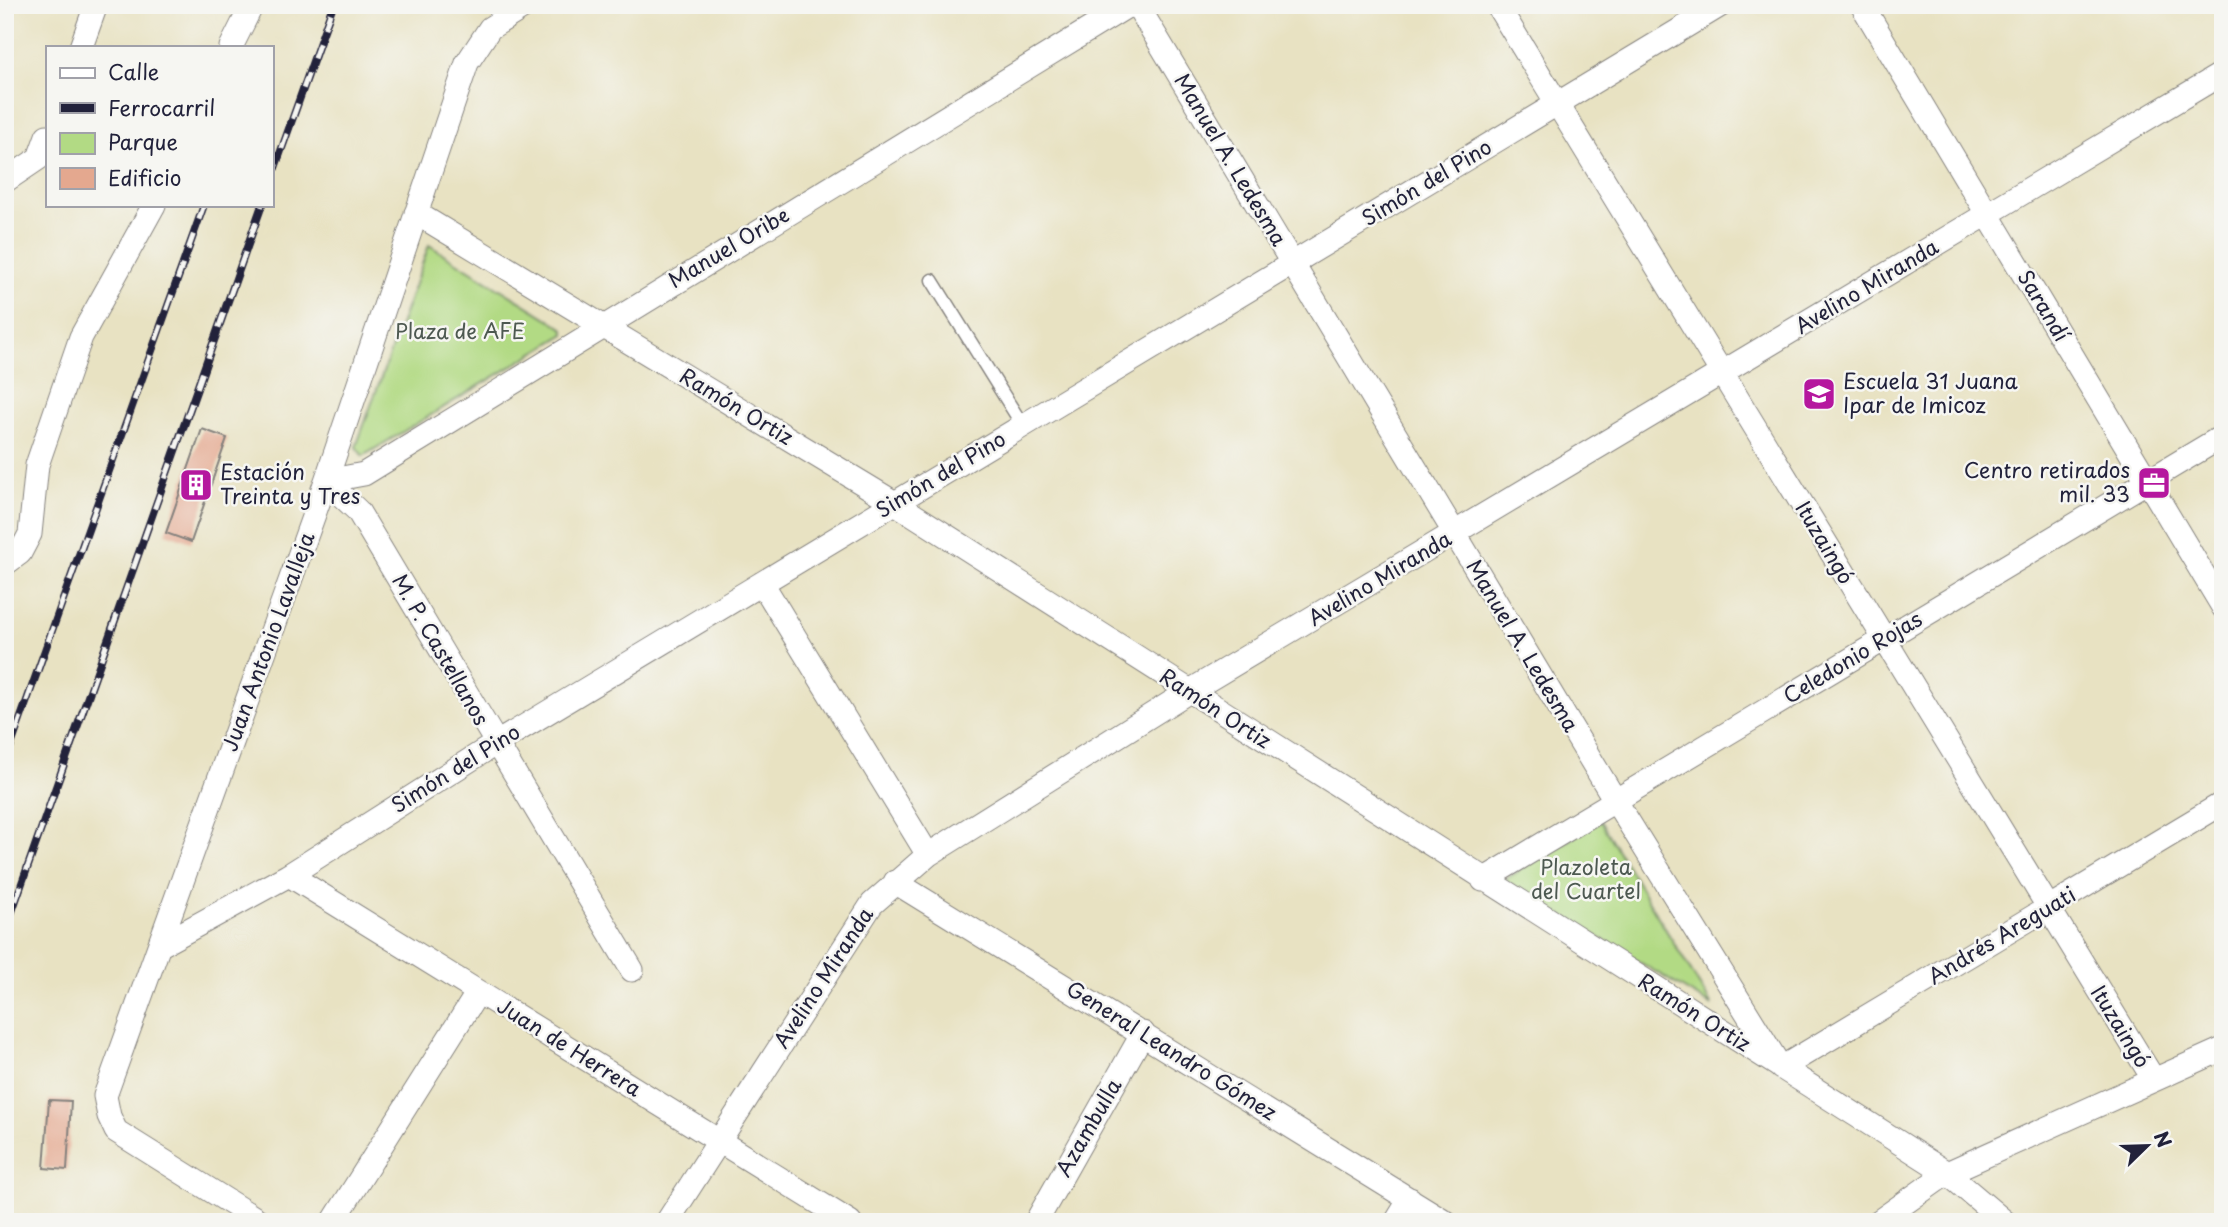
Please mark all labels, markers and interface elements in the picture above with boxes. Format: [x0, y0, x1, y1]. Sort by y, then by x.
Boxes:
legend [46, 46, 273, 206]
text: Calle [108, 55, 159, 87]
street label: Manuel A. Ledesma [1168, 67, 1296, 251]
text: Ferrocarril [108, 91, 215, 123]
text: Parque [108, 125, 178, 157]
street label: Simón del Pino [1355, 130, 1497, 233]
text: Edificio [108, 161, 181, 193]
street label: Manuel Oribe [661, 198, 794, 295]
street label: Avelino Miranda [1788, 230, 1944, 341]
street label: Sarandí [2011, 263, 2079, 347]
park label: Plaza de AFE [395, 314, 525, 346]
street label: Ramón Ortiz [674, 359, 800, 452]
place label: Escuela 31 Juana Ipar de Imicoz [1843, 364, 2018, 420]
school or university icon: Escuela 31 Juana Ipar de Imicoz [1800, 375, 1838, 413]
street label: Simón del Pino [869, 422, 1011, 525]
place label: Centro retirados mil. 33 [1964, 453, 2130, 509]
place label: Estación Treinta y Tres [220, 455, 360, 511]
office icon: Centro retirados mil. 33 [2135, 464, 2173, 502]
building icon: Estación Treinta y Tres [177, 466, 215, 504]
street label: Ituzaingó [1788, 494, 1863, 589]
street label: Avelino Miranda [1301, 522, 1457, 633]
street label: Juan Antonio Lavalleja [213, 527, 322, 755]
street label: Manuel A. Ledesma [1460, 553, 1588, 737]
street label: M. P. Castellanos [385, 567, 498, 731]
street label: Celedonio Rojas [1776, 602, 1927, 710]
street label: Ramón Ortiz [1154, 659, 1278, 755]
street label: Simón del Pino [384, 715, 526, 820]
park label: Plazoleta del Cuartel [1531, 850, 1641, 906]
street label: Andrés Areguati [1921, 877, 2081, 991]
street label: Avelino Miranda [765, 900, 880, 1054]
street label: Ramón Ortiz [1633, 964, 1758, 1059]
street label: General Leandro Gómez [1061, 972, 1283, 1127]
street label: Ituzaingó [2084, 979, 2160, 1073]
street label: Juan de Herrera [492, 989, 649, 1104]
street label: Azambulla [1046, 1072, 1128, 1182]
north arrow [2112, 1112, 2182, 1182]
text: N [2148, 1127, 2179, 1151]

